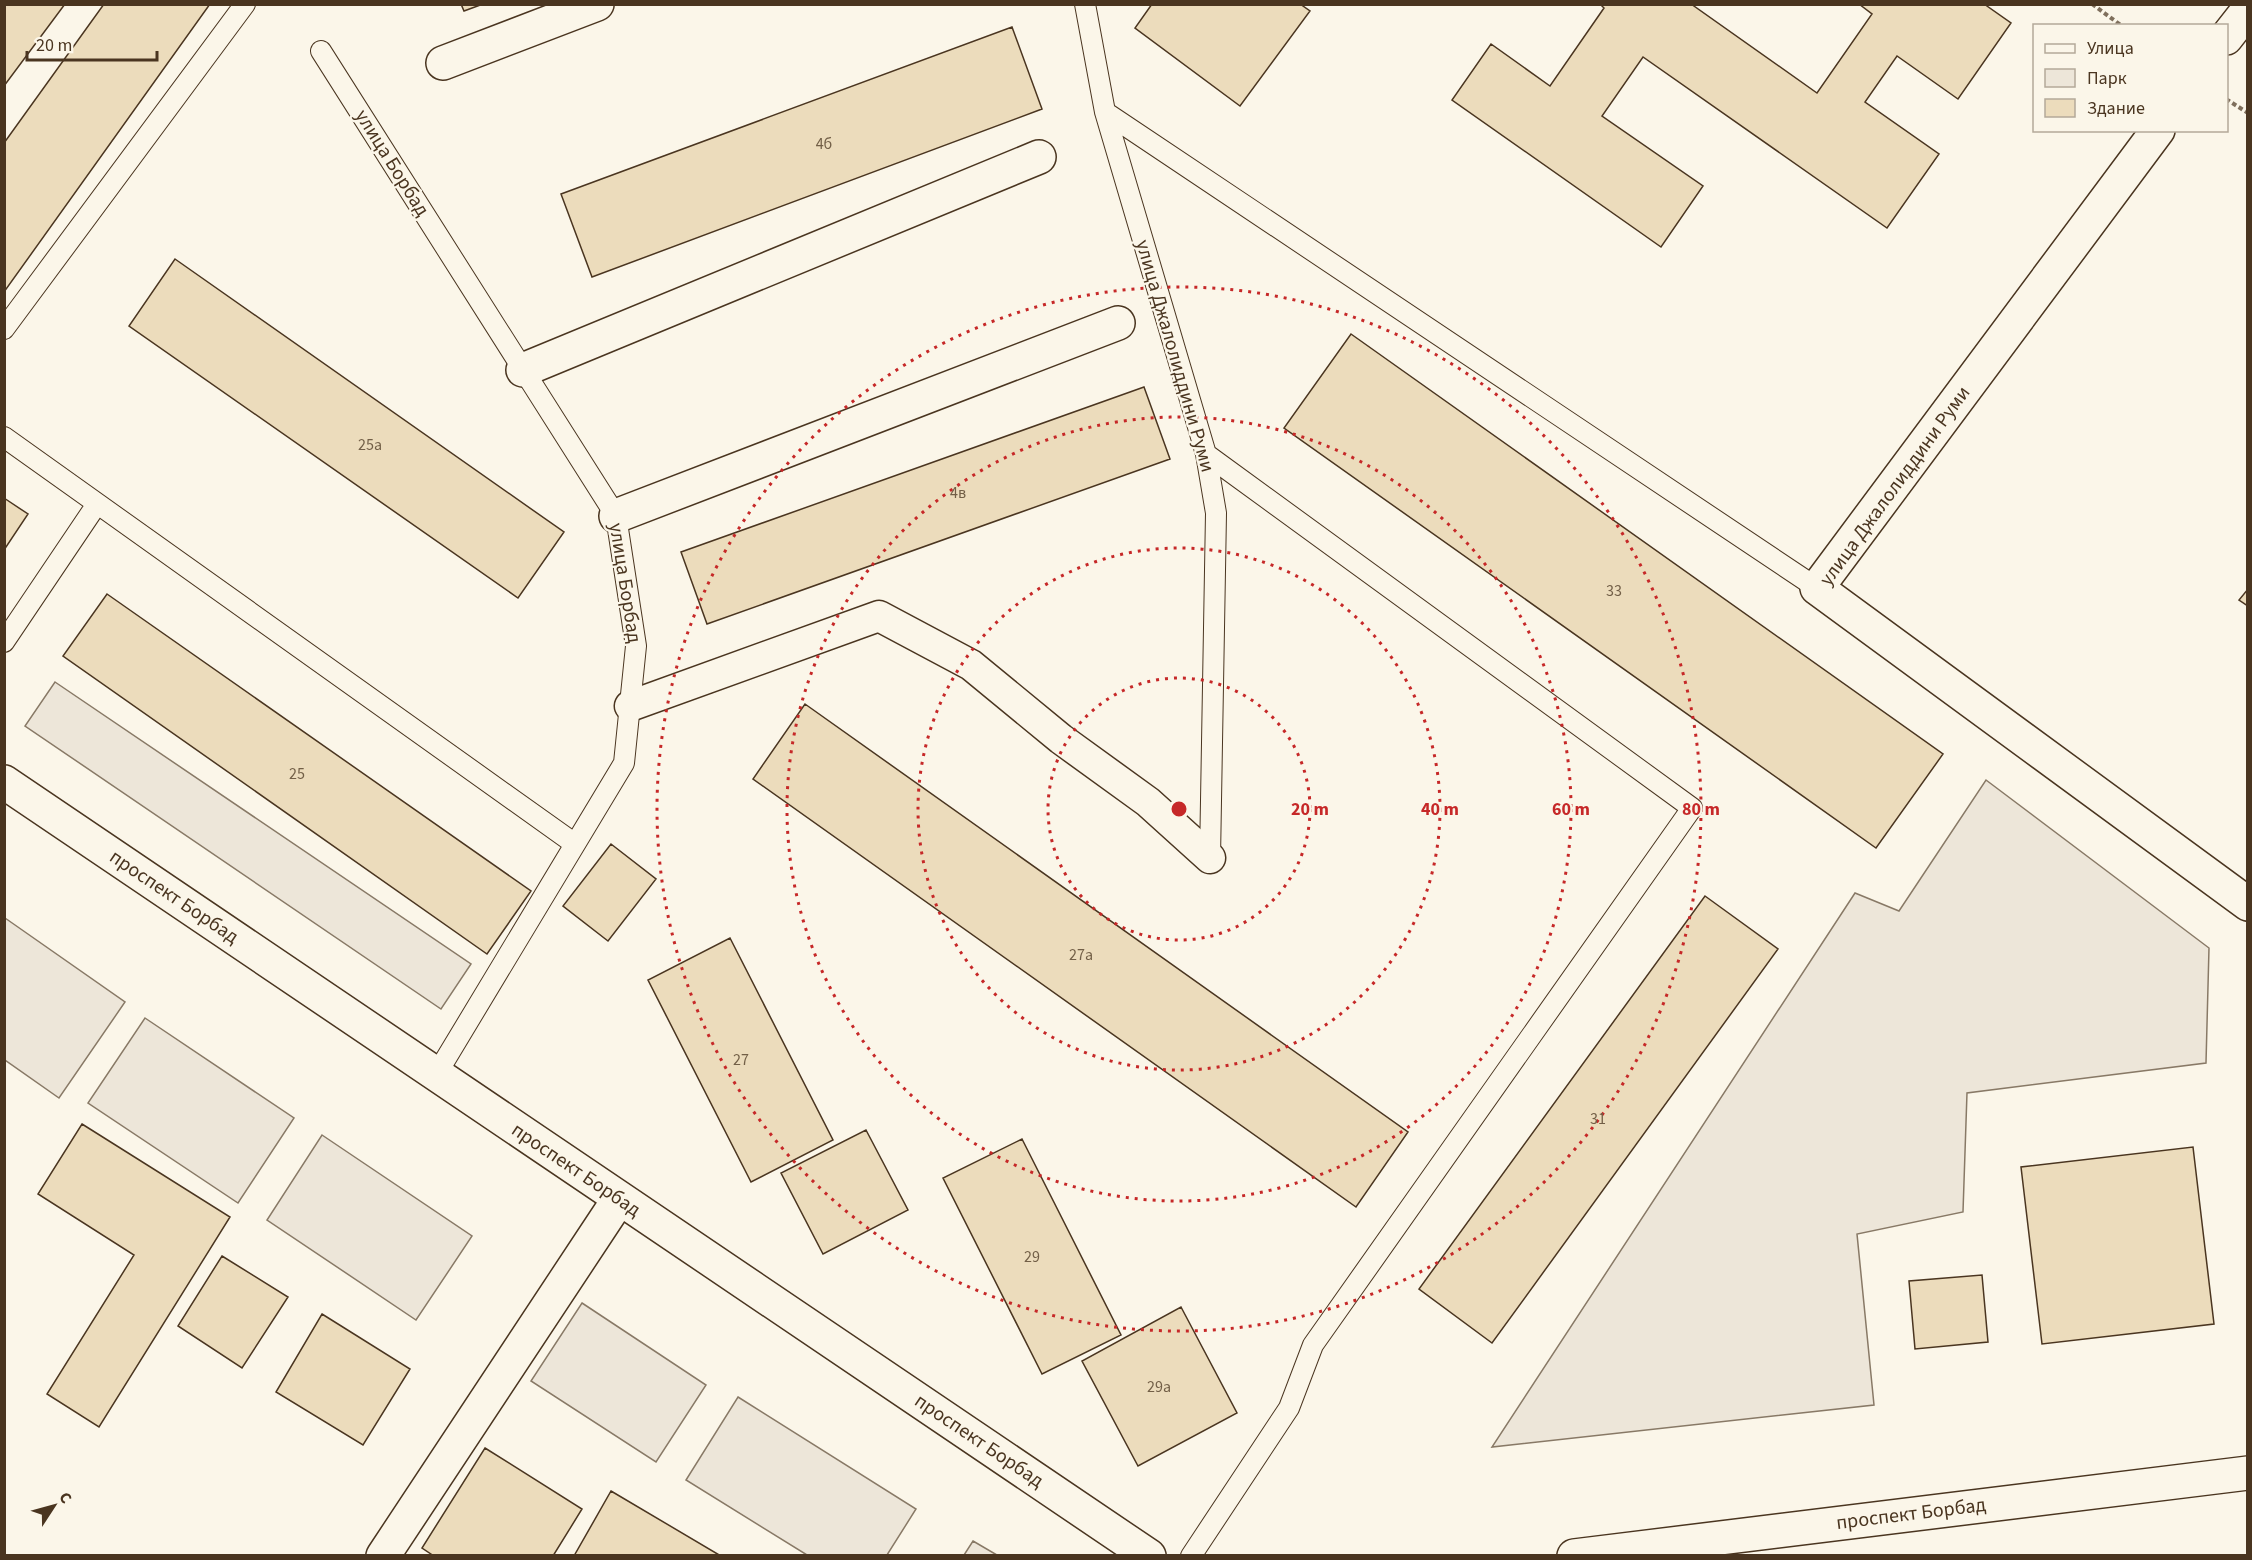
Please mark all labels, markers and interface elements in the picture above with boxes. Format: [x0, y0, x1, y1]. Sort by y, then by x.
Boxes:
scale bar [27, 24, 158, 62]
legend [2033, 24, 2228, 132]
text: 20 m [36, 33, 72, 58]
text: Улица [2087, 36, 2134, 61]
text: Парк [2087, 66, 2127, 91]
text: Здание [2087, 96, 2145, 121]
street label: улица Борбад [348, 104, 436, 222]
house number: 4б [816, 133, 832, 155]
street label: улица Джалолиддини Руми [1128, 236, 1222, 476]
street label: улица Джалолиддини Руми [1813, 380, 1977, 592]
house number: 25а [358, 434, 382, 456]
house number: 4в [950, 482, 966, 504]
street label: улица Борбад [602, 521, 648, 645]
house number: 33 [1606, 580, 1622, 602]
house number: 25 [289, 763, 305, 785]
text: 20 m [1291, 797, 1329, 822]
text: 40 m [1421, 797, 1459, 822]
text: 60 m [1552, 797, 1590, 822]
text: 80 m [1682, 797, 1720, 822]
centre of rings [1169, 799, 1189, 819]
street label: проспект Борбад [104, 843, 245, 951]
house number: 27а [1069, 944, 1093, 966]
house number: 27 [733, 1049, 749, 1071]
house number: 31 [1590, 1108, 1606, 1130]
street label: проспект Борбад [506, 1116, 647, 1224]
house number: 29 [1024, 1246, 1040, 1268]
house number: 29а [1147, 1376, 1171, 1398]
street label: проспект Борбад [909, 1387, 1050, 1495]
north arrow [24, 1476, 84, 1536]
text: С [54, 1488, 77, 1508]
street label: проспект Борбад [1834, 1491, 1988, 1537]

